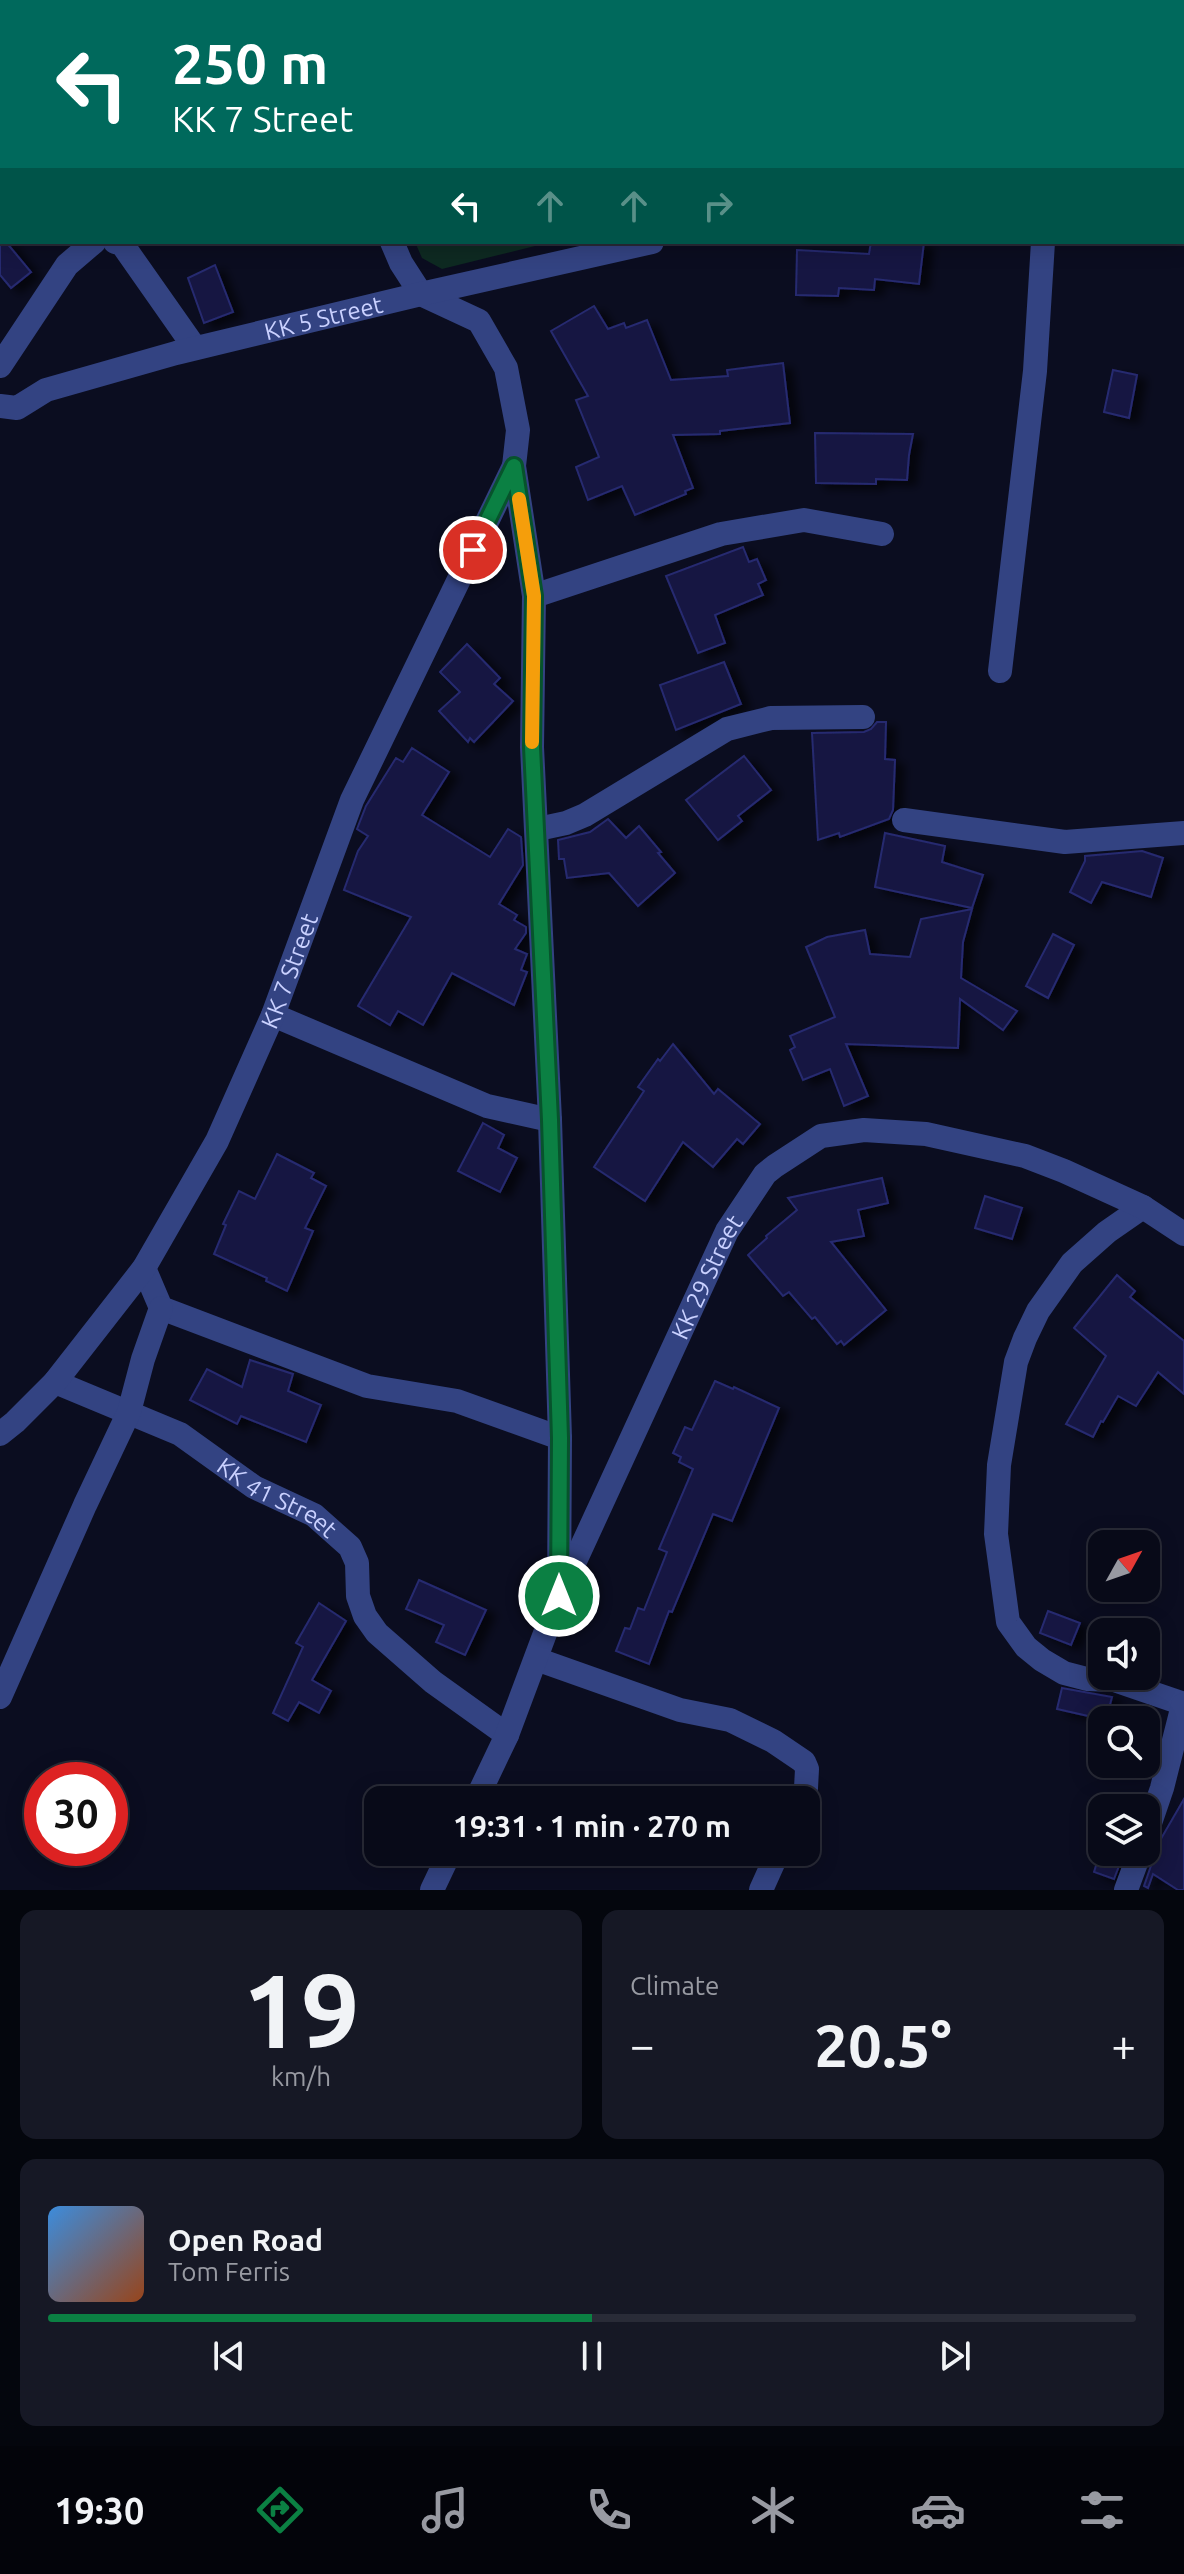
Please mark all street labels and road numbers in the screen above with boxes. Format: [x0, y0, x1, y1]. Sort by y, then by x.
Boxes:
street label: KK 5 Street [261, 290, 386, 345]
street label: KK 7 Street [255, 909, 323, 1033]
street label: KK 29 Street [666, 1209, 748, 1343]
street label: KK 41 Street [212, 1452, 343, 1543]

